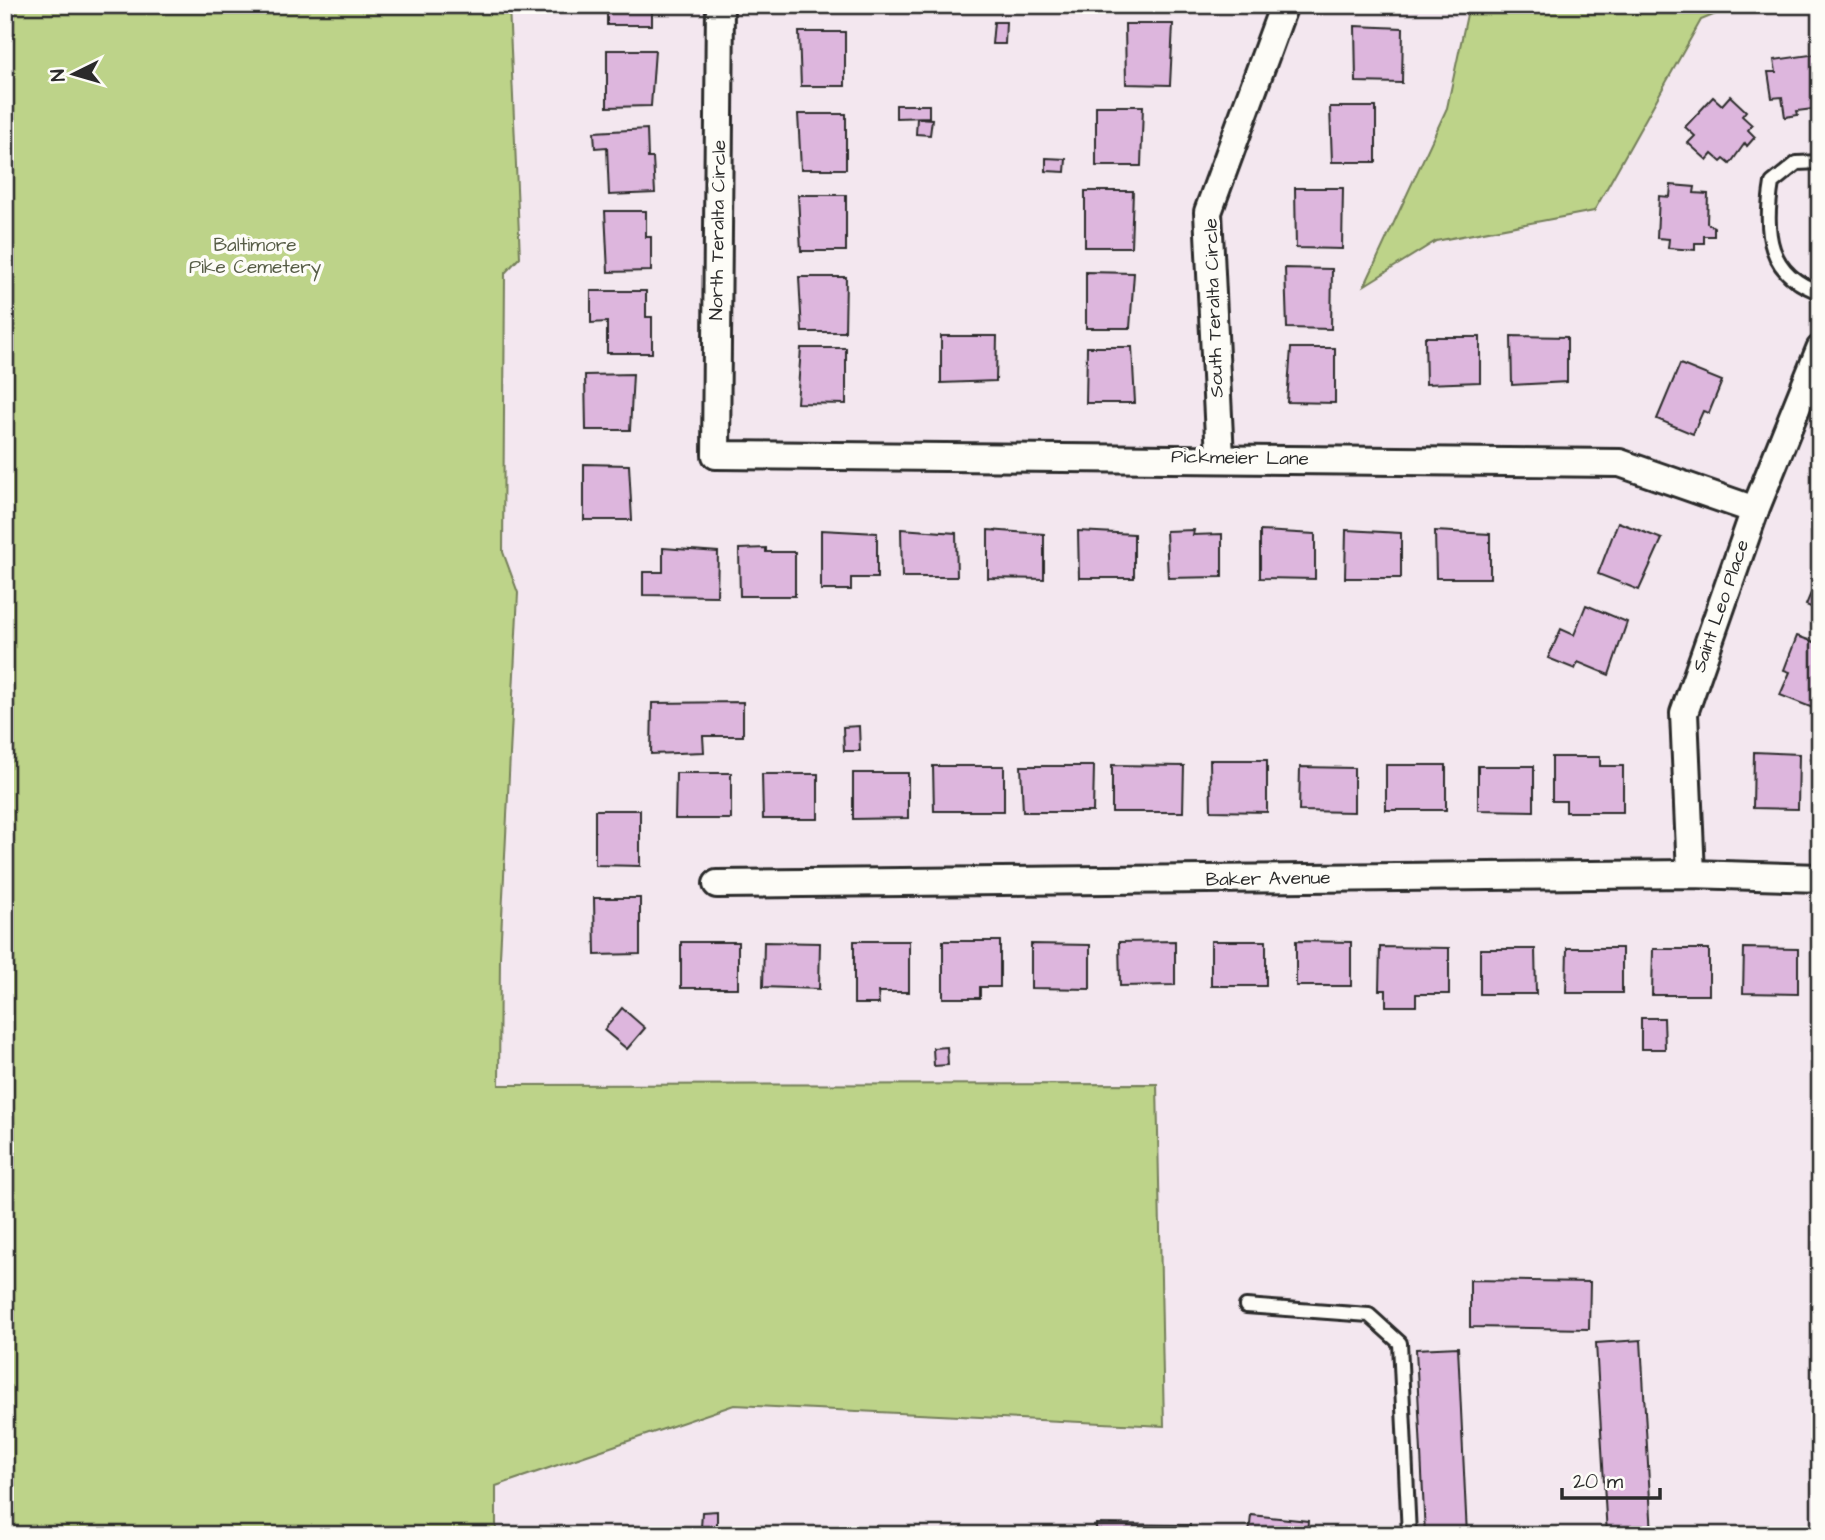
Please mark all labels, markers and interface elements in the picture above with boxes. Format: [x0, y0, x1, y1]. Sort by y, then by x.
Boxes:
north arrow [38, 38, 108, 108]
text: N [45, 68, 73, 82]
street label: North Teralta Circle [703, 140, 733, 320]
street label: South Teralta Circle [1197, 218, 1231, 398]
park label: Baltimore Pike Cemetery [189, 232, 322, 282]
street label: Pickmeier Lane [1171, 443, 1309, 473]
street label: Saint Leo Place [1686, 536, 1756, 676]
street label: Baker Avenue [1205, 864, 1331, 894]
scale bar [1562, 1456, 1660, 1500]
text: 20 m [1573, 1467, 1624, 1496]

